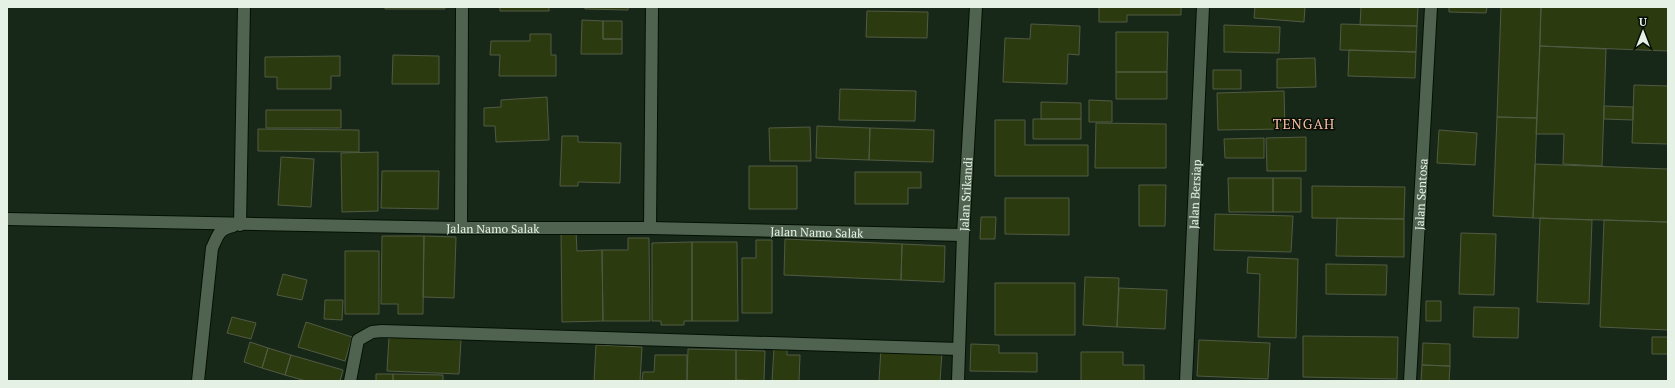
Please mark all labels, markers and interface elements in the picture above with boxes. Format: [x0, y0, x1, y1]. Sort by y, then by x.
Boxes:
north arrow [1623, 12, 1663, 52]
text: U [1639, 15, 1647, 29]
district label: TENGAH [1273, 114, 1335, 133]
street label: Jalan Srikandi [956, 156, 975, 232]
street label: Jalan Sentosa [1411, 158, 1430, 231]
street label: Jalan Bersiap [1185, 159, 1204, 229]
street label: Jalan Namo Salak [446, 220, 540, 236]
street label: Jalan Namo Salak [770, 223, 864, 240]

